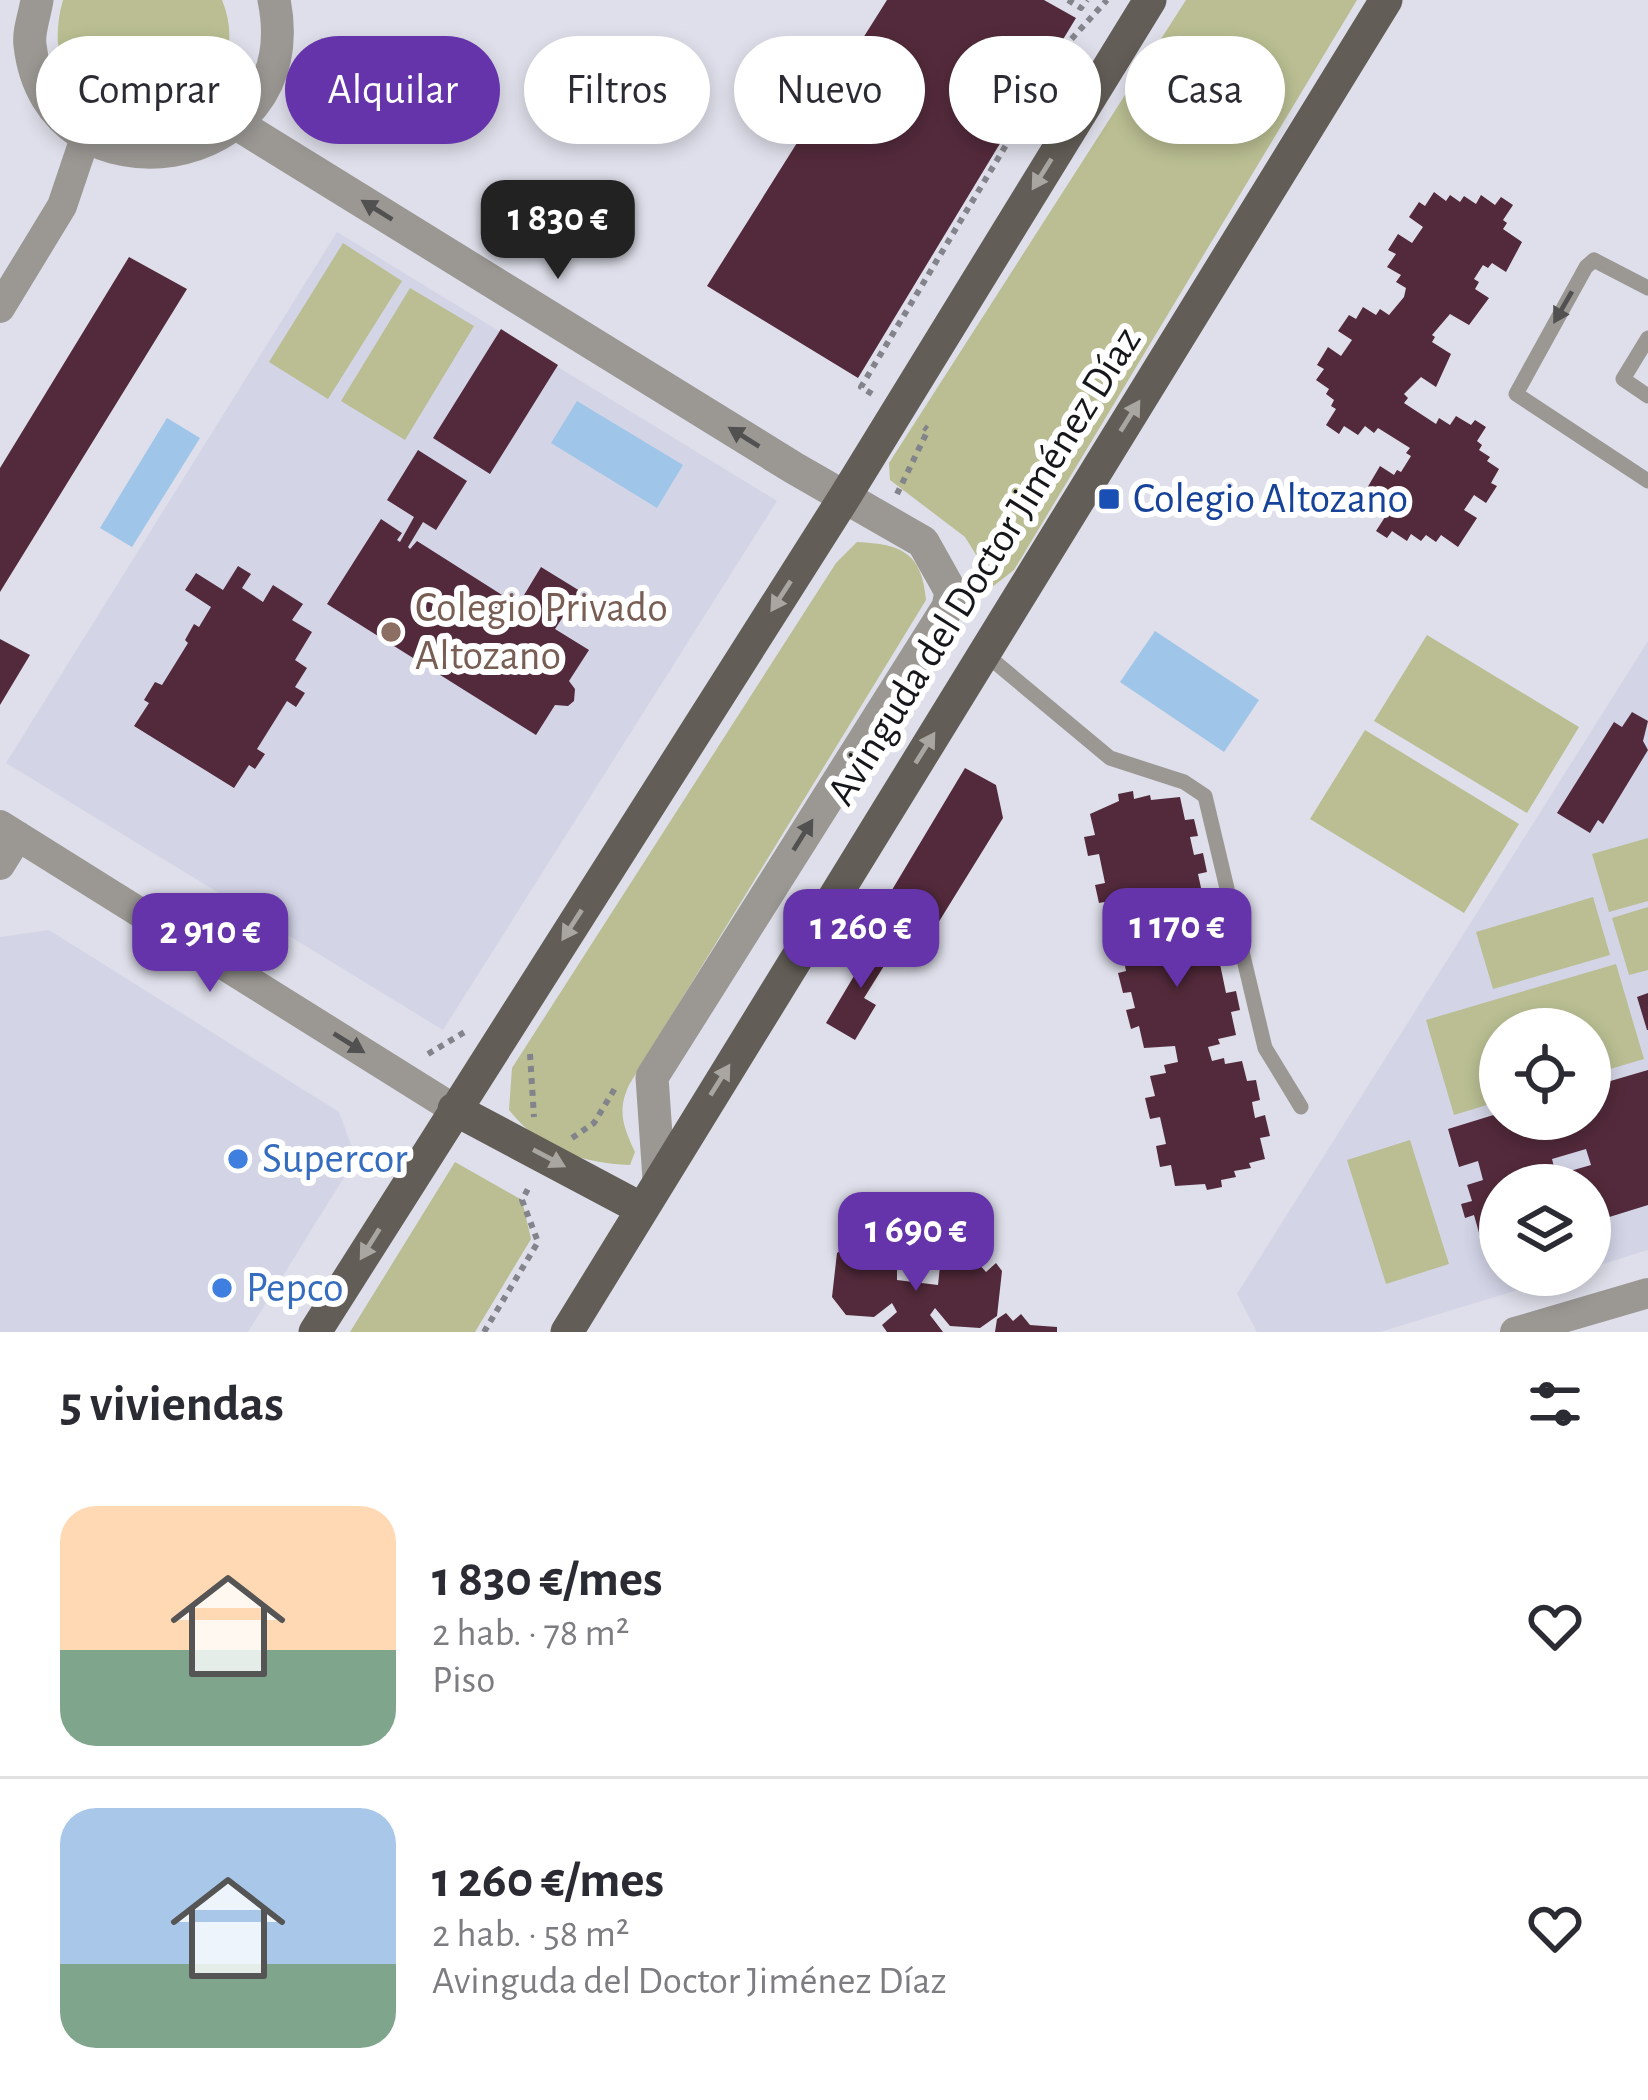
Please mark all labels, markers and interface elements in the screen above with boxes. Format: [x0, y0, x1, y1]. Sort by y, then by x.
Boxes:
chip: Comprar [36, 36, 261, 144]
chip: Alquilar [285, 36, 500, 144]
chip: Filtros [524, 36, 710, 144]
chip: Nuevo [734, 36, 925, 144]
chip: Piso [949, 36, 1101, 144]
chip: Casa [1125, 36, 1285, 144]
one-way arrow [1032, 158, 1054, 191]
pin: 1 830 € [447, 180, 669, 282]
text: 1 830 € [508, 199, 608, 238]
one-way arrow [360, 200, 394, 221]
one-way arrow [1554, 290, 1575, 323]
street label: Avinguda del Doctor Jiménez Díaz [819, 320, 1149, 812]
one-way arrow [1119, 399, 1140, 433]
one-way arrow [728, 427, 761, 449]
place label: Colegio Altozano [1133, 478, 1408, 520]
marker: Colegio Altozano [1096, 486, 1122, 512]
one-way arrow [771, 580, 793, 613]
place label: Colegio Privado Altozano [415, 587, 668, 677]
marker: Colegio Privado Altozano [378, 619, 404, 645]
one-way arrow [914, 732, 936, 764]
one-way arrow [791, 819, 813, 852]
pin: 1 170 € [1066, 888, 1288, 990]
pin: 1 260 € [750, 889, 972, 991]
pin: 2 910 € [99, 893, 321, 995]
text: 1 170 € [1129, 907, 1225, 946]
text: 1 260 € [810, 908, 912, 947]
one-way arrow [561, 909, 583, 941]
text: 2 910 € [159, 912, 261, 951]
map controls [1479, 1008, 1611, 1296]
button: locate [1479, 1008, 1611, 1140]
one-way arrow [332, 1031, 365, 1053]
one-way arrow [708, 1063, 730, 1096]
place label: Supercor [262, 1138, 408, 1180]
marker: Supercor [225, 1146, 251, 1172]
one-way arrow [531, 1147, 566, 1168]
button: layers [1479, 1164, 1611, 1296]
pin: 1 690 € [805, 1192, 1027, 1294]
text: 1 690 € [865, 1211, 967, 1250]
one-way arrow [360, 1227, 381, 1261]
place label: Pepco [246, 1267, 344, 1309]
marker: Pepco [209, 1275, 235, 1301]
icon: filters [1522, 1371, 1588, 1437]
text: 5 viviendas [60, 1379, 284, 1430]
icon: home [156, 1554, 300, 1698]
text: 1 830 €/mes [432, 1554, 663, 1605]
icon: heart [1522, 1593, 1588, 1659]
text: 2 hab. · 78 m² [432, 1614, 629, 1653]
text: Piso [432, 1661, 495, 1700]
text: 1 260 €/mes [432, 1855, 664, 1906]
icon: home [156, 1856, 300, 2000]
icon: heart [1522, 1895, 1588, 1961]
text: 2 hab. · 58 m² [432, 1915, 629, 1954]
text: Avinguda del Doctor Jiménez Díaz [432, 1962, 947, 2001]

